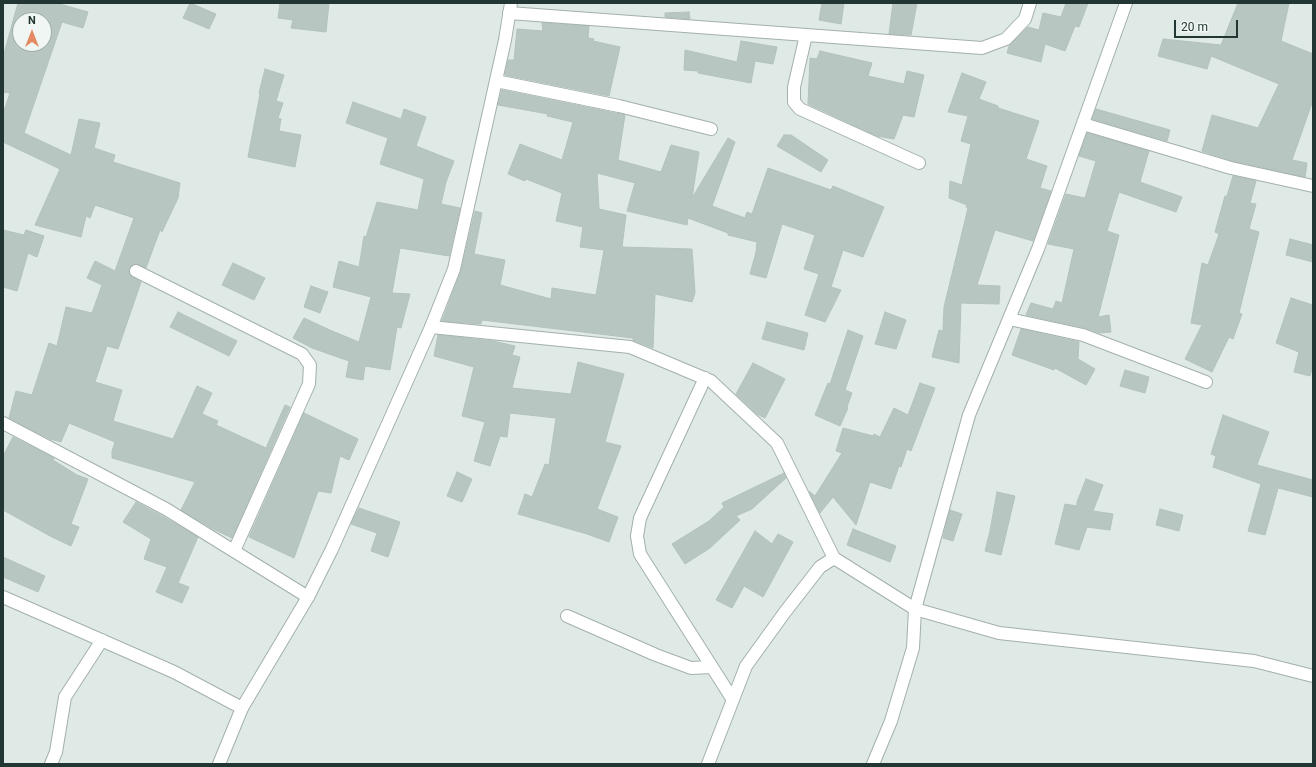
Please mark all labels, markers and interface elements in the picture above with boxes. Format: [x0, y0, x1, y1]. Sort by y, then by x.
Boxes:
north arrow [12, 12, 52, 52]
scale bar [1176, 12, 1240, 38]
text: N [28, 14, 36, 27]
text: 20 m [1181, 20, 1208, 34]

